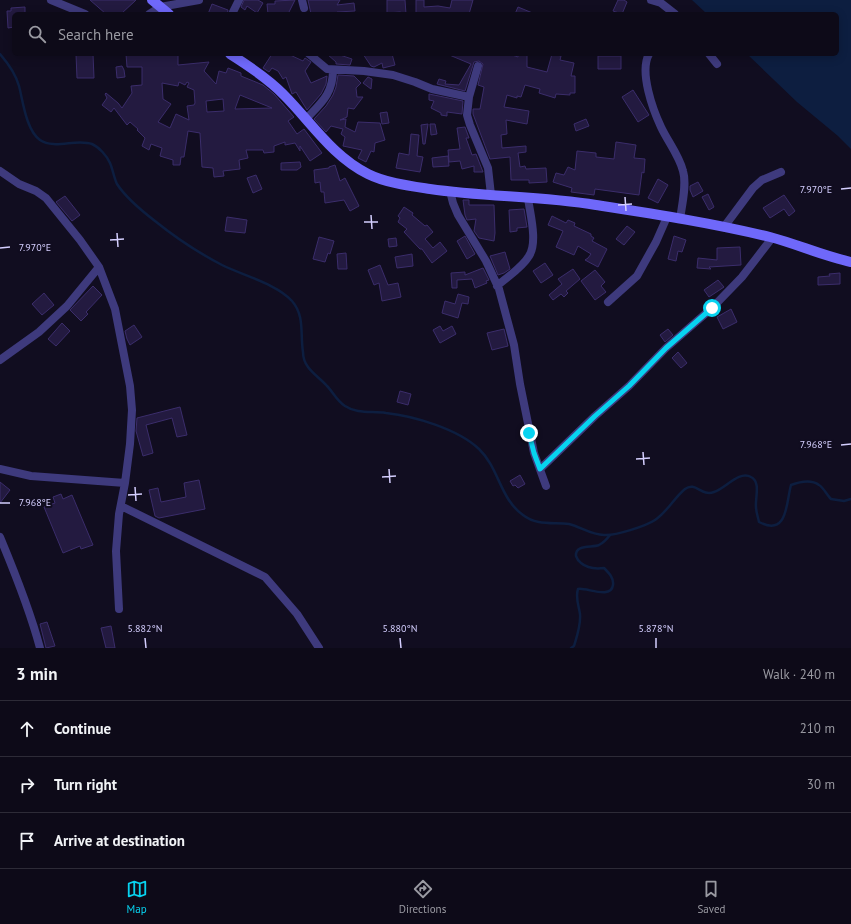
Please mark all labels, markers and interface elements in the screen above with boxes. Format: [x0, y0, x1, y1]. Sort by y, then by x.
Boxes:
search box [12, 12, 839, 56]
icon: search [26, 23, 48, 45]
text: Search here [58, 25, 134, 44]
text: 7.970°E [800, 183, 832, 196]
text: 7.970°E [19, 241, 51, 254]
route start [703, 299, 721, 317]
route end [520, 424, 538, 442]
text: 7.968°E [800, 438, 832, 451]
text: 7.968°E [19, 496, 51, 509]
text: 5.882°N [128, 622, 162, 635]
text: 5.880°N [383, 622, 417, 635]
text: 5.878°N [639, 622, 673, 635]
text: 3 min [16, 663, 57, 685]
text: Walk · 240 m [763, 666, 835, 683]
icon: ahead [16, 718, 38, 740]
text: Continue [54, 719, 111, 738]
text: 210 m [800, 720, 835, 737]
icon: right [16, 774, 38, 796]
text: Turn right [54, 775, 117, 794]
text: 30 m [807, 776, 835, 793]
icon: arrive [16, 830, 38, 852]
text: Arrive at destination [54, 831, 185, 850]
tab: Map [126, 878, 148, 916]
tab: Directions [399, 878, 446, 916]
tab: Saved [697, 878, 725, 916]

